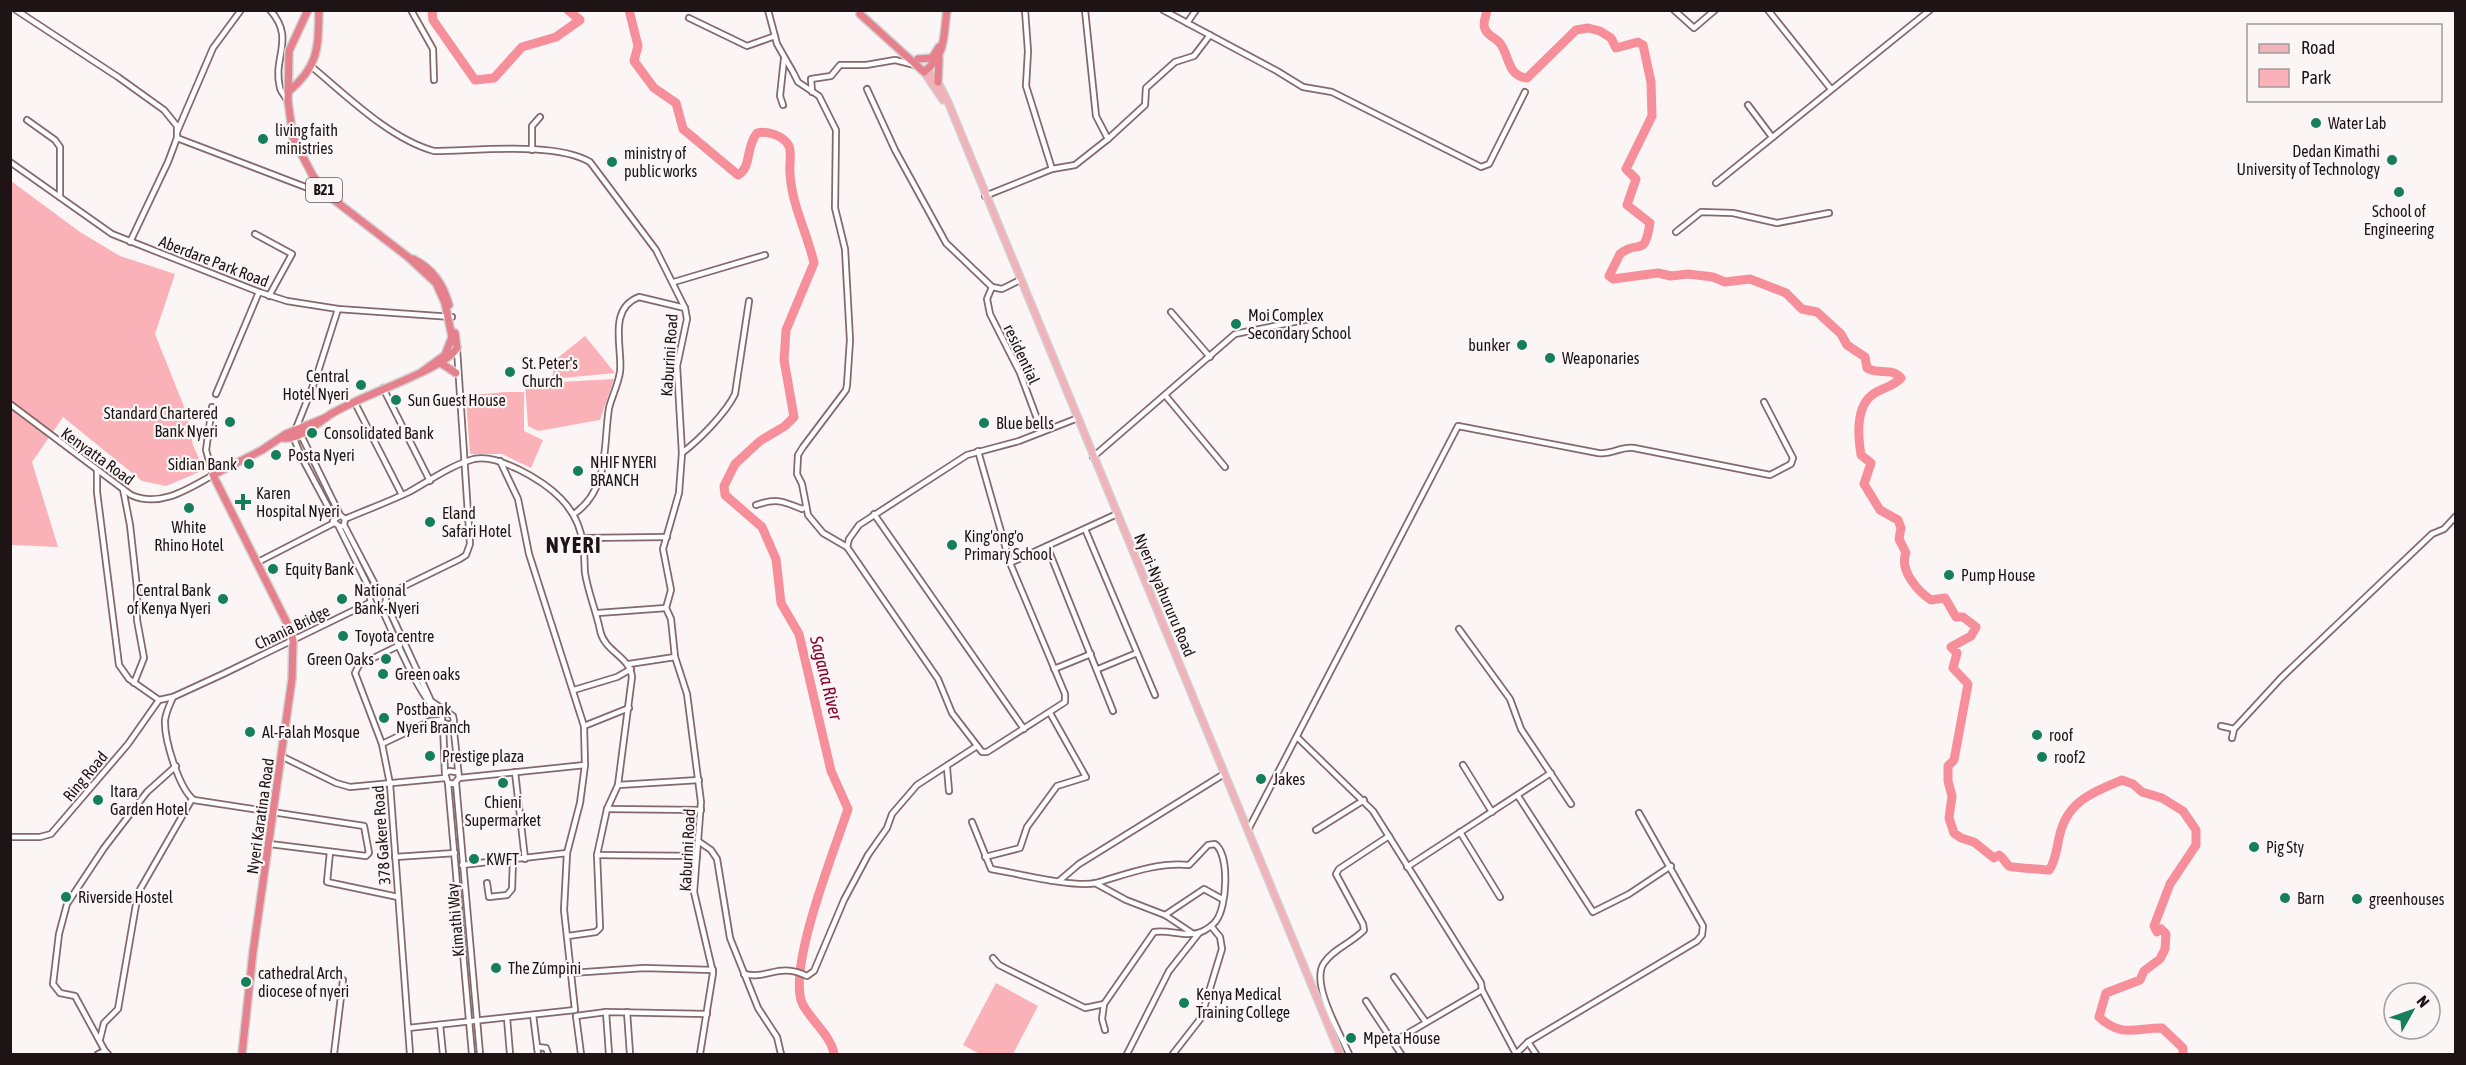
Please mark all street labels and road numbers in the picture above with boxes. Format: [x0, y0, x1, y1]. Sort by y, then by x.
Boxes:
road number: B21 [306, 178, 342, 202]
street label: Aberdare Park Road [157, 232, 271, 290]
street label: Kaburini Road [657, 313, 681, 397]
street label: residential [1000, 321, 1044, 387]
street label: Kenyatta Road [57, 423, 138, 489]
street label: Nyeri-Nyahururu Road [1130, 531, 1199, 660]
street label: Chania Bridge [252, 601, 333, 654]
street label: Ring Road [59, 748, 112, 805]
street label: Nyeri Karatina Road [243, 757, 278, 875]
street label: 378 Gakere Road [369, 785, 393, 885]
street label: Kaburini Road [676, 808, 698, 892]
street label: Kimathi Way [443, 882, 468, 958]

